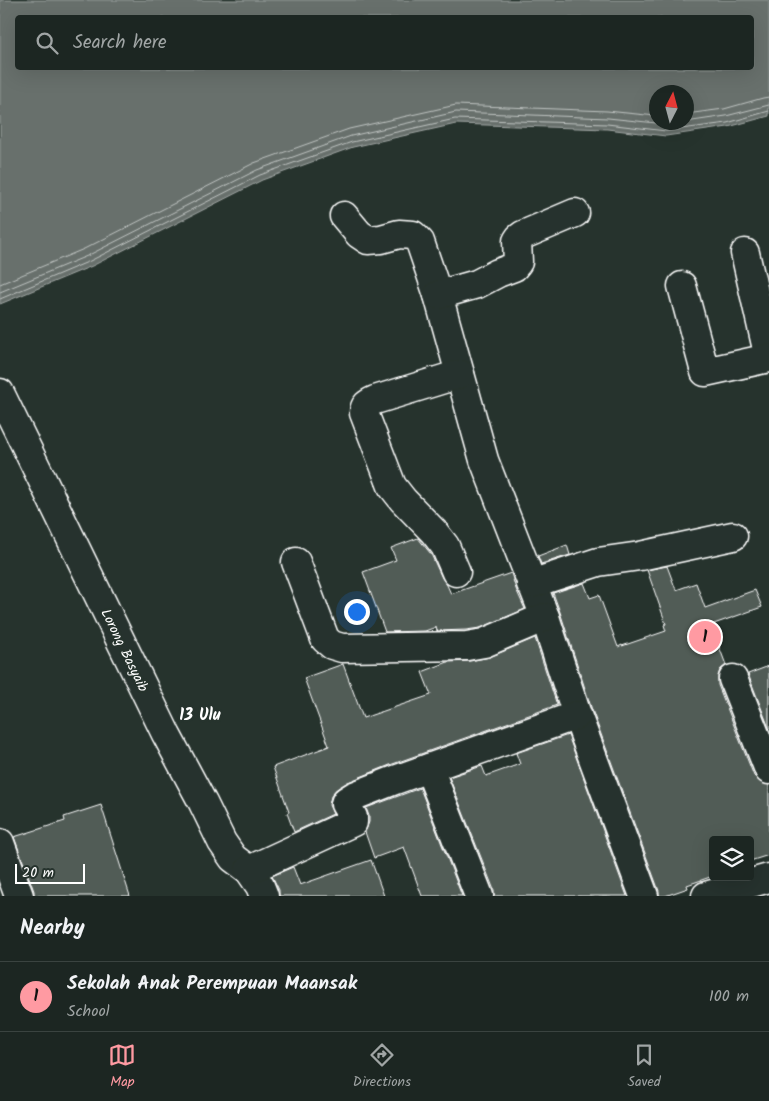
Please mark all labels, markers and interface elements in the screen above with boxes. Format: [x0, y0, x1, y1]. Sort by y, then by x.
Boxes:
search box [15, 15, 754, 70]
text: Search here [73, 28, 167, 58]
icon: search [33, 29, 61, 57]
north arrow [649, 85, 694, 130]
your location [344, 599, 370, 625]
street label: Lorong Basyaib [94, 605, 154, 696]
pin: 1 [689, 618, 721, 656]
district label: 13 Ulu [179, 703, 221, 728]
map controls [709, 836, 754, 881]
button: layers [709, 836, 754, 881]
scale bar [15, 861, 85, 884]
text: 20 m [22, 862, 54, 884]
text: Nearby [20, 912, 85, 945]
text: Sekolah Anak Perempuan Maansak [67, 969, 357, 999]
text: 1 [34, 984, 38, 1009]
text: 100 m [709, 984, 749, 1009]
text: School [67, 999, 110, 1024]
tab: Map [108, 1041, 136, 1093]
tab: Directions [353, 1041, 411, 1093]
tab: Saved [627, 1041, 661, 1093]

